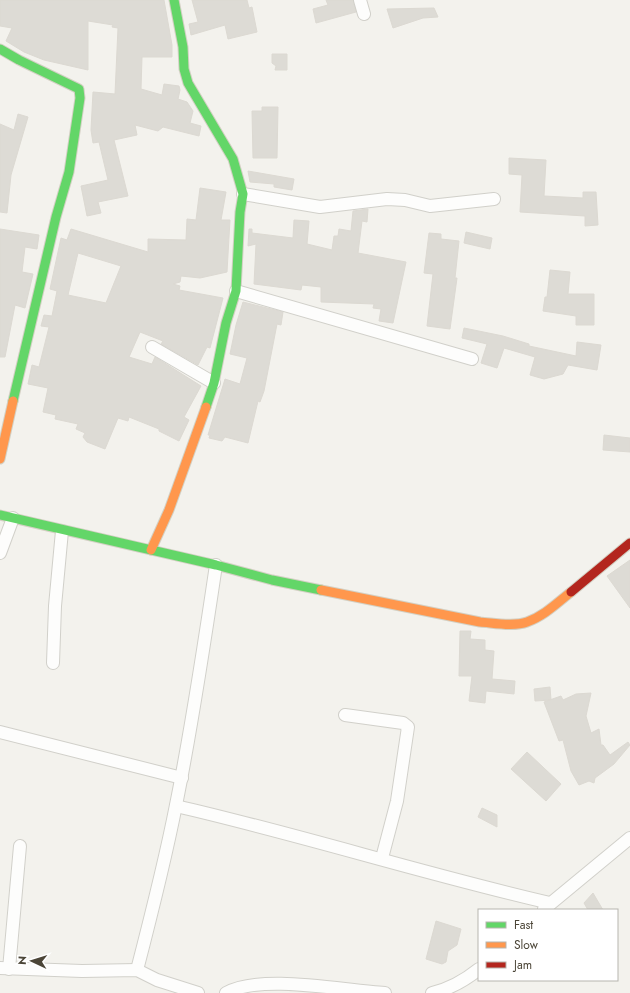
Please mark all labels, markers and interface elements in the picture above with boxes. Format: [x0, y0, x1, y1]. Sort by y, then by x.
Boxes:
legend [478, 909, 618, 981]
text: Fast [514, 916, 533, 934]
text: Slow [514, 936, 539, 954]
north arrow [12, 941, 52, 981]
text: N [14, 955, 30, 965]
text: Jam [512, 956, 532, 974]

